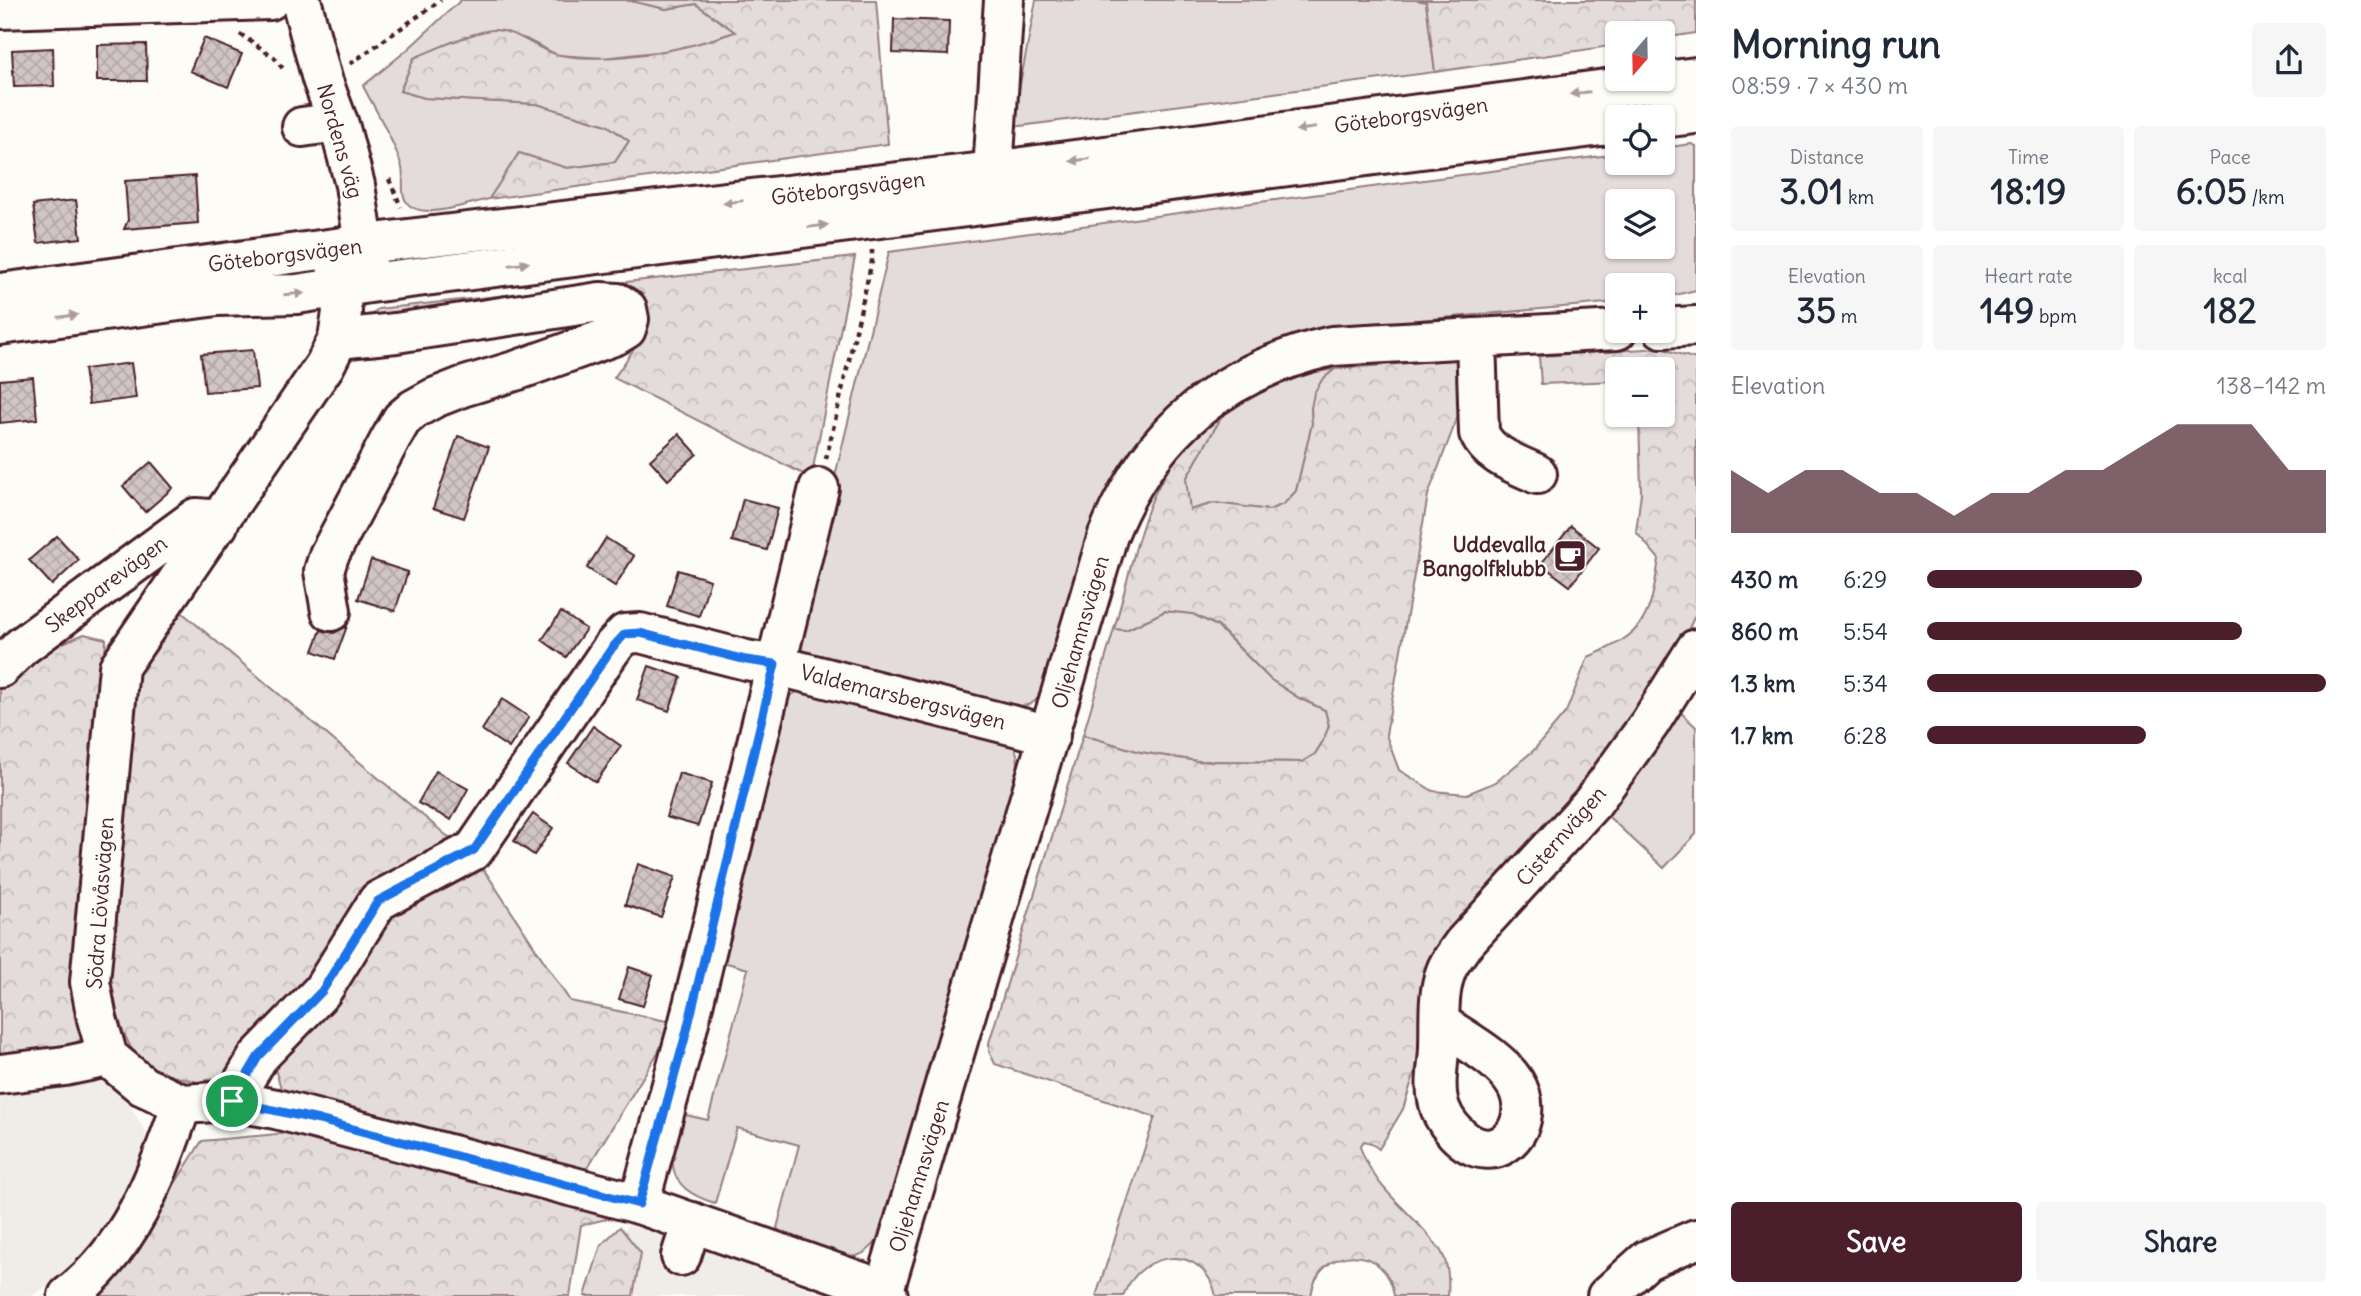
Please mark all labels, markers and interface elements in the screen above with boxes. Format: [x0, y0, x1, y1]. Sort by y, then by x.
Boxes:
north arrow [1605, 21, 1675, 91]
map controls [1605, 21, 1675, 427]
text: Morning run [1731, 21, 1941, 68]
button: share [2252, 23, 2326, 97]
text: 08:59 · 7 × 430 m [1731, 71, 1908, 100]
street label: Nordens väg [311, 80, 369, 202]
one-way arrow [1569, 87, 1591, 98]
street label: Göteborgsvägen [1332, 91, 1490, 139]
button: locate [1605, 105, 1675, 175]
one-way arrow [1295, 124, 1317, 135]
text: Distance [1790, 145, 1864, 169]
text: Time [2008, 145, 2049, 169]
text: Pace [2210, 145, 2251, 169]
one-way arrow [1069, 154, 1091, 165]
street label: Göteborgsvägen [769, 165, 927, 211]
text: 3.01 [1779, 169, 1843, 213]
text: 18:19 [1990, 169, 2066, 213]
text: 6:05 [2176, 169, 2247, 213]
text: km [1843, 185, 1874, 209]
text: /km [2247, 185, 2285, 209]
button: layers [1605, 189, 1675, 259]
one-way arrow [722, 196, 744, 207]
one-way arrow [807, 220, 829, 231]
street label: Göteborgsvägen [206, 232, 364, 278]
one-way arrow [508, 258, 530, 269]
text: Elevation [1788, 264, 1866, 288]
text: Heart rate [1984, 264, 2073, 288]
text: kcal [2213, 264, 2247, 288]
button: + [1605, 273, 1675, 343]
one-way arrow [283, 288, 305, 299]
text: 35 [1796, 288, 1836, 332]
text: 149 [1980, 288, 2034, 332]
text: 182 [2204, 288, 2257, 332]
text: m [1836, 304, 1857, 328]
text: bpm [2034, 304, 2077, 328]
one-way arrow [57, 310, 79, 321]
button: − [1605, 357, 1675, 427]
text: Elevation [1731, 371, 1825, 400]
text: 138–142 m [2217, 371, 2326, 400]
street label: Skepparevägen [40, 529, 172, 639]
place label: Uddevalla Bangolfklubb [1422, 531, 1546, 582]
cafe icon: Uddevalla Bangolfklubb [1551, 537, 1589, 575]
street label: Oljehamnsvägen [1045, 552, 1115, 712]
text: 430 m [1731, 565, 1798, 594]
text: 6:29 [1843, 565, 1887, 594]
text: 860 m [1731, 617, 1798, 646]
text: 5:54 [1843, 617, 1888, 646]
street label: Valdemarsbergsvägen [797, 658, 1009, 736]
text: 1.3 km [1731, 669, 1795, 698]
text: 5:34 [1843, 669, 1888, 698]
text: 1.7 km [1731, 721, 1794, 750]
text: 6:28 [1843, 721, 1887, 750]
street label: Cisternvägen [1510, 780, 1612, 892]
street label: Södra Lövåsvägen [81, 816, 119, 990]
pin [202, 1071, 262, 1131]
icon: arrive [213, 1082, 251, 1120]
street label: Oljehamnsvägen [883, 1096, 955, 1256]
button: Save [1731, 1202, 2022, 1282]
button: Share [2036, 1202, 2326, 1282]

